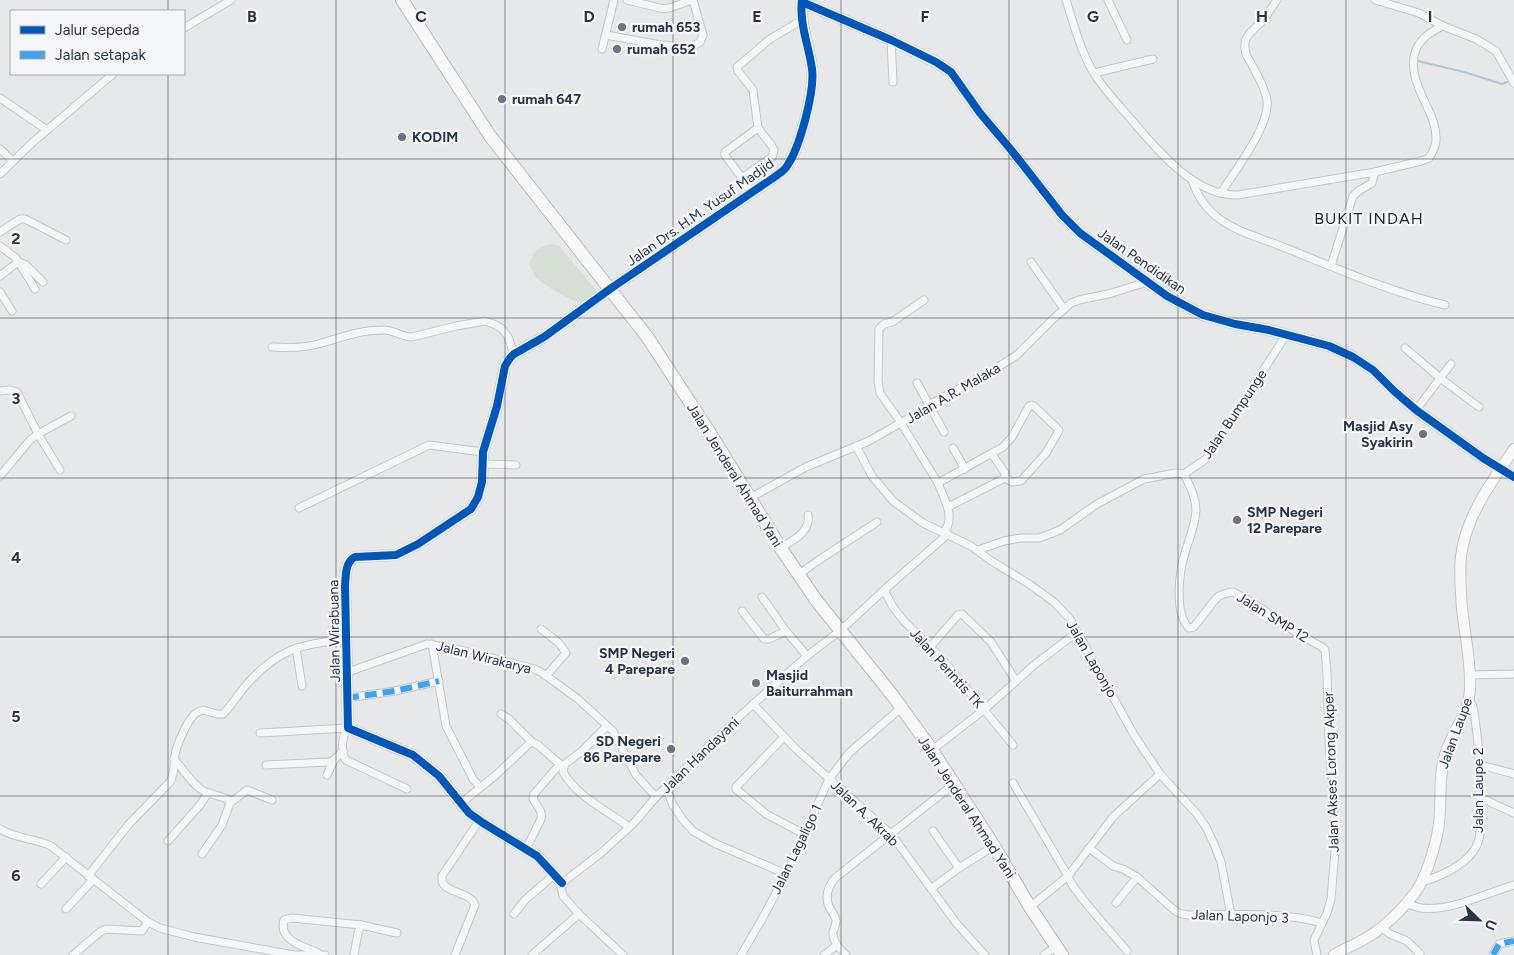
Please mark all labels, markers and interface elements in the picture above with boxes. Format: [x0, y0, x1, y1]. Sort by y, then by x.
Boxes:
text: B [247, 7, 257, 26]
text: C [415, 7, 427, 26]
text: D [583, 7, 595, 26]
text: E [752, 7, 762, 26]
text: F [921, 7, 930, 26]
text: G [1087, 7, 1099, 26]
text: H [1256, 7, 1268, 26]
text: I [1428, 7, 1432, 26]
legend [10, 10, 185, 75]
place label: rumah 653 [632, 19, 700, 36]
text: Jalur sepeda [55, 21, 140, 39]
marker: rumah 653 [616, 21, 628, 33]
place label: rumah 652 [627, 41, 696, 58]
marker: rumah 652 [611, 43, 623, 55]
text: Jalan setapak [55, 46, 146, 64]
place label: rumah 647 [512, 91, 581, 108]
marker: rumah 647 [496, 93, 508, 105]
place label: KODIM [412, 129, 458, 146]
marker: KODIM [396, 131, 408, 143]
street label: Jalan Drs. H.M. Yusuf Madjid [623, 155, 777, 270]
district label: BUKIT INDAH [1314, 209, 1424, 228]
street label: Jalan Pendidikan [1094, 225, 1189, 298]
text: 2 [11, 229, 21, 248]
street label: Jalan A.R. Malaka [903, 359, 1004, 427]
street label: Jalan Bumpunge [1198, 366, 1271, 462]
text: 3 [12, 389, 21, 408]
street label: Jalan Jenderal Ahmad Yani [683, 400, 786, 550]
place label: Masjid Asy Syakirin [1343, 418, 1414, 451]
marker: Masjid Asy Syakirin [1417, 428, 1429, 440]
place label: SMP Negeri 12 Parepare [1247, 504, 1323, 537]
marker: SMP Negeri 12 Parepare [1231, 514, 1243, 526]
text: 4 [11, 548, 21, 567]
street label: Jalan Wirabuana [325, 580, 344, 682]
street label: Jalan SMP 12 [1234, 589, 1312, 646]
street label: Jalan Laponjo [1063, 618, 1121, 701]
street label: Jalan Perintis TK [906, 625, 987, 712]
street label: Jalan Wirakarya [435, 637, 533, 677]
place label: SMP Negeri 4 Parepare [599, 645, 675, 678]
marker: SMP Negeri 4 Parepare [679, 655, 691, 667]
place label: Masjid Baiturrahman [766, 667, 853, 700]
marker: Masjid Baiturrahman [750, 677, 762, 689]
street label: Jalan Akses Lorong Akper [1320, 691, 1343, 853]
street label: Jalan Laupe [1435, 695, 1476, 771]
text: 5 [11, 707, 21, 726]
street label: Jalan Handayani [658, 714, 743, 797]
place label: SD Negeri 86 Parepare [583, 733, 661, 766]
street label: Jalan Jenderal Ahmad Yani [914, 733, 1019, 882]
marker: SD Negeri 86 Parepare [665, 743, 677, 755]
street label: Jalan Laupe 2 [1470, 747, 1487, 833]
street label: Jalan A. Akrab [827, 777, 902, 850]
street label: Jalan Lagaligo 1 [767, 802, 825, 897]
text: 6 [11, 866, 21, 885]
north arrow [1454, 895, 1504, 945]
street label: Jalan Laponjo 3 [1191, 906, 1289, 927]
text: U [1481, 917, 1500, 933]

